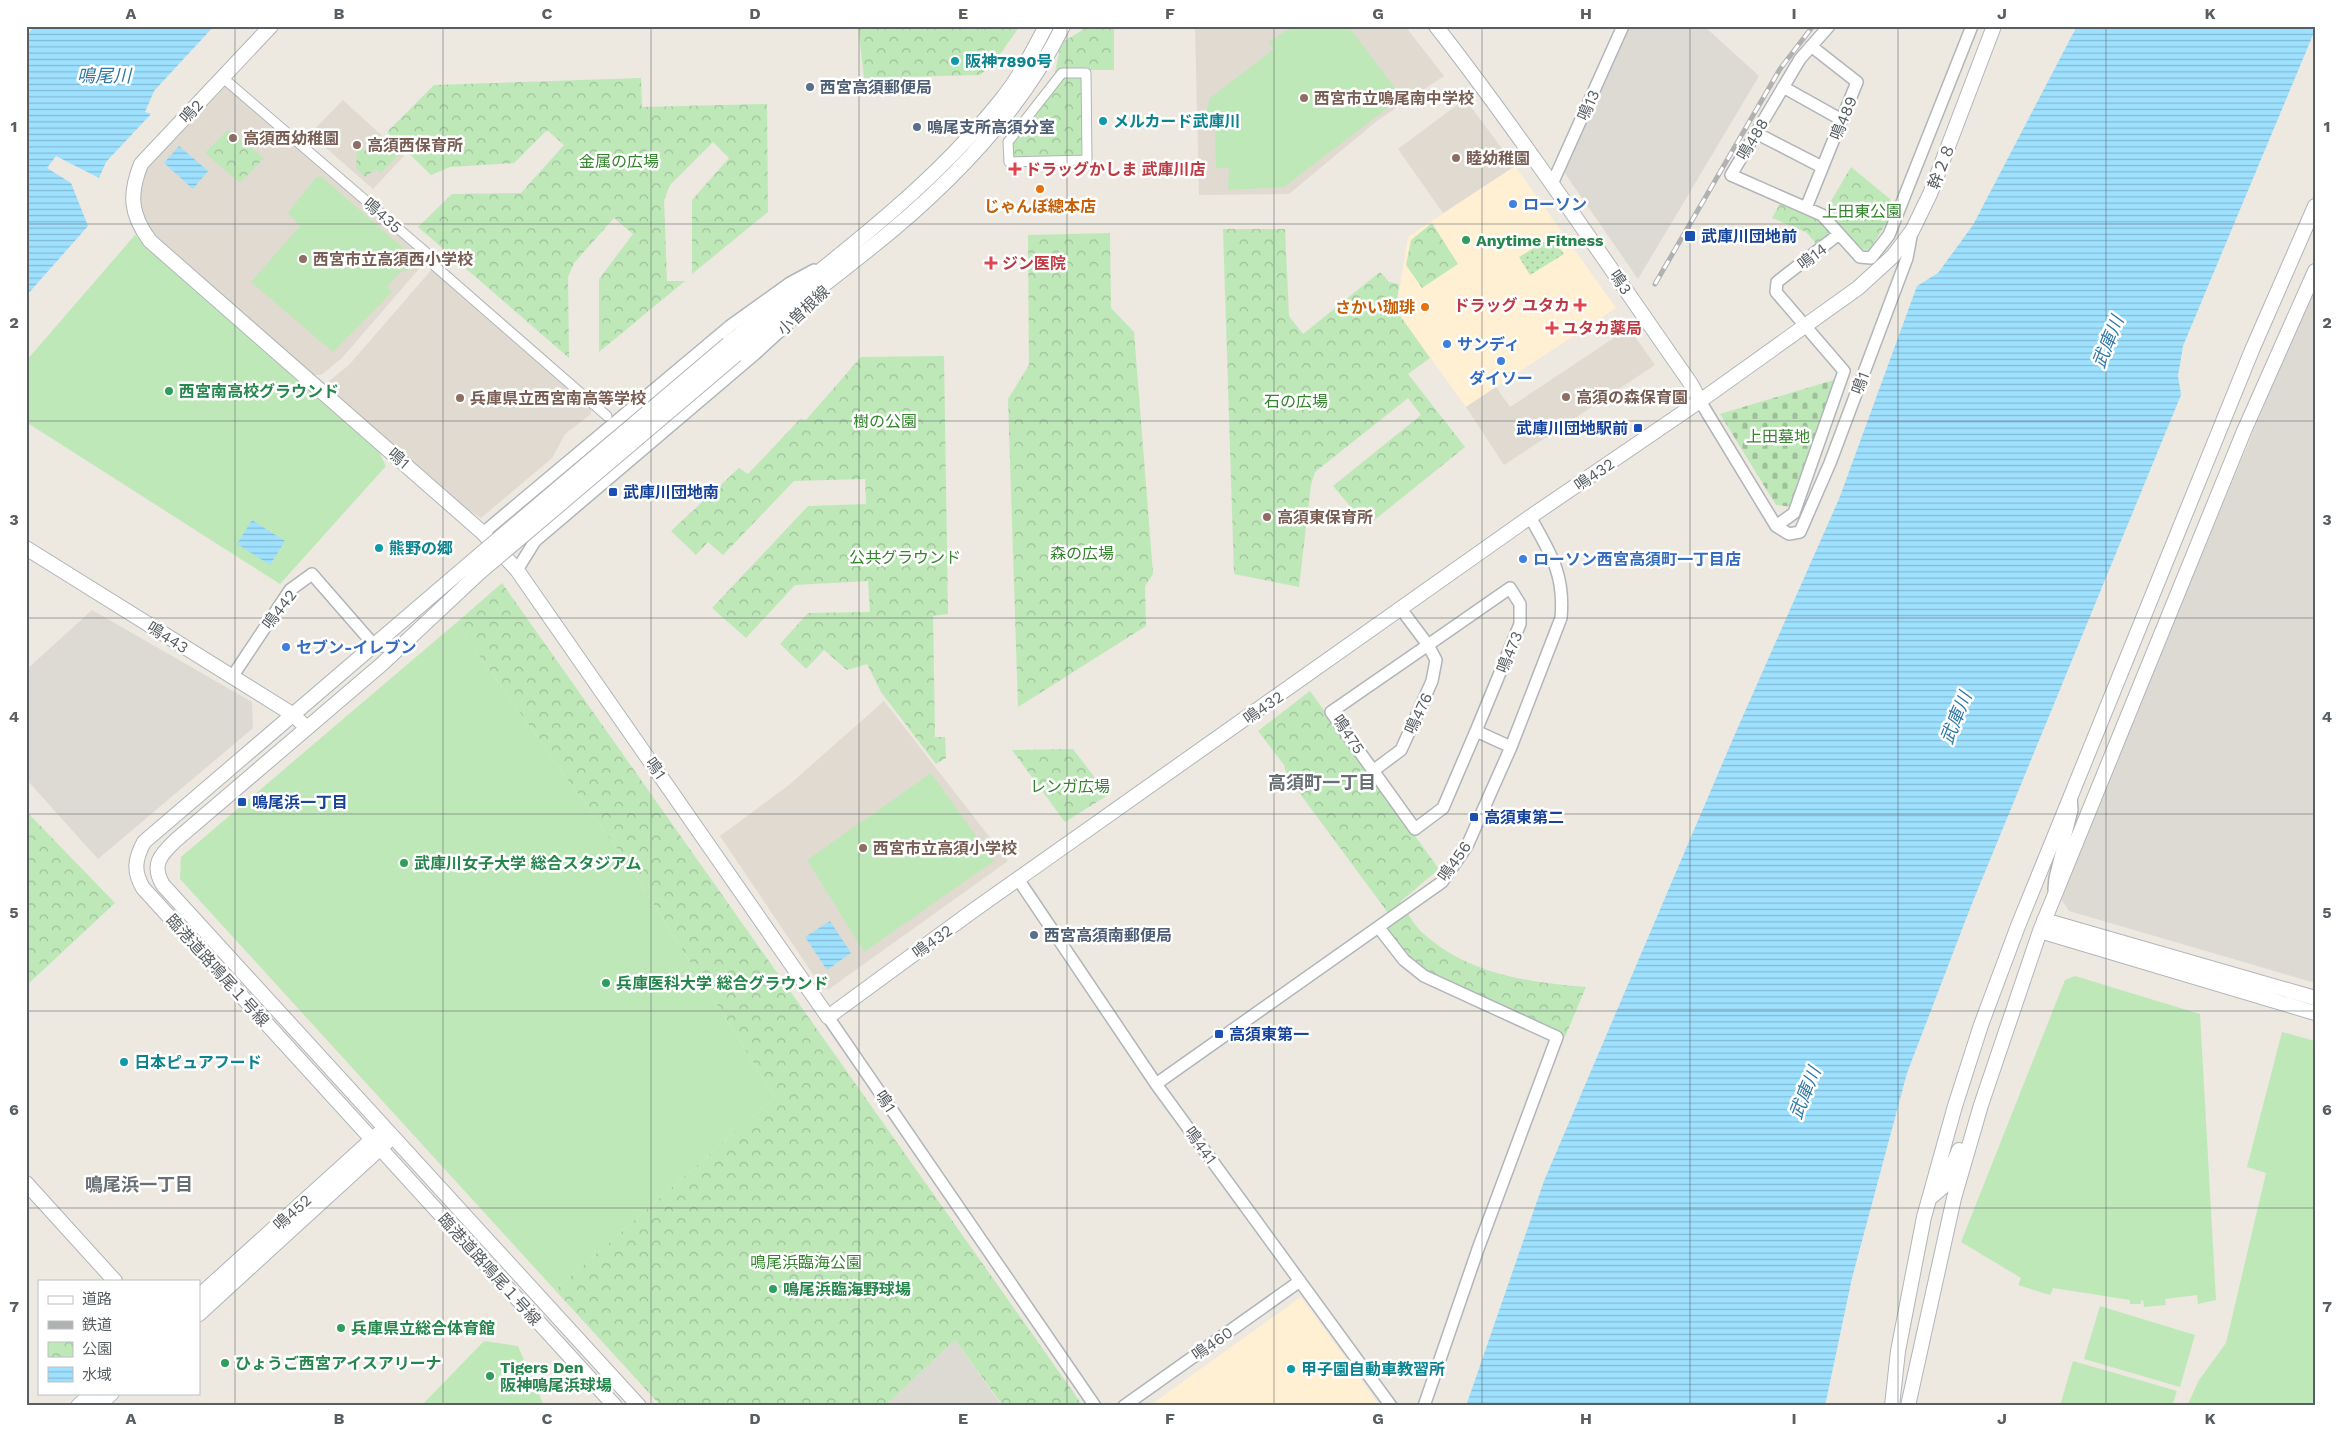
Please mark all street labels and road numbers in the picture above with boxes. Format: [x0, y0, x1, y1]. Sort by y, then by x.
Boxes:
street label: 鳴13 [1573, 87, 1604, 123]
street label: 鳴489 [1826, 94, 1861, 143]
street label: 鳴2 [176, 96, 207, 127]
street label: 鳴488 [1733, 115, 1772, 164]
street label: 幹２８ [1924, 140, 1959, 192]
street label: 鳴435 [360, 194, 406, 237]
street label: 鳴14 [1794, 239, 1831, 274]
street label: 鳴3 [1606, 266, 1636, 298]
street label: 小曽根線 [773, 282, 833, 339]
street label: 鳴1 [1848, 369, 1873, 397]
street label: 鳴1 [384, 444, 413, 473]
street label: 鳴432 [1571, 454, 1618, 495]
street label: 鳴442 [258, 586, 300, 633]
street label: 鳴443 [144, 617, 192, 657]
street label: 鳴473 [1493, 629, 1526, 676]
street label: 鳴432 [1240, 687, 1287, 728]
street label: 鳴476 [1401, 690, 1436, 737]
street label: 鳴475 [1329, 711, 1369, 758]
street label: 鳴1 [641, 754, 670, 783]
street label: 鳴456 [1434, 837, 1475, 885]
street label: 臨港道路鳴尾１号線 [162, 910, 273, 1030]
street label: 鳴432 [909, 921, 956, 962]
street label: 鳴1 [871, 1087, 900, 1116]
street label: 鳴441 [1181, 1123, 1220, 1168]
street label: 鳴452 [269, 1190, 315, 1234]
street label: 臨港道路鳴尾１号線 [434, 1209, 545, 1329]
street label: 鳴460 [1188, 1323, 1236, 1364]

